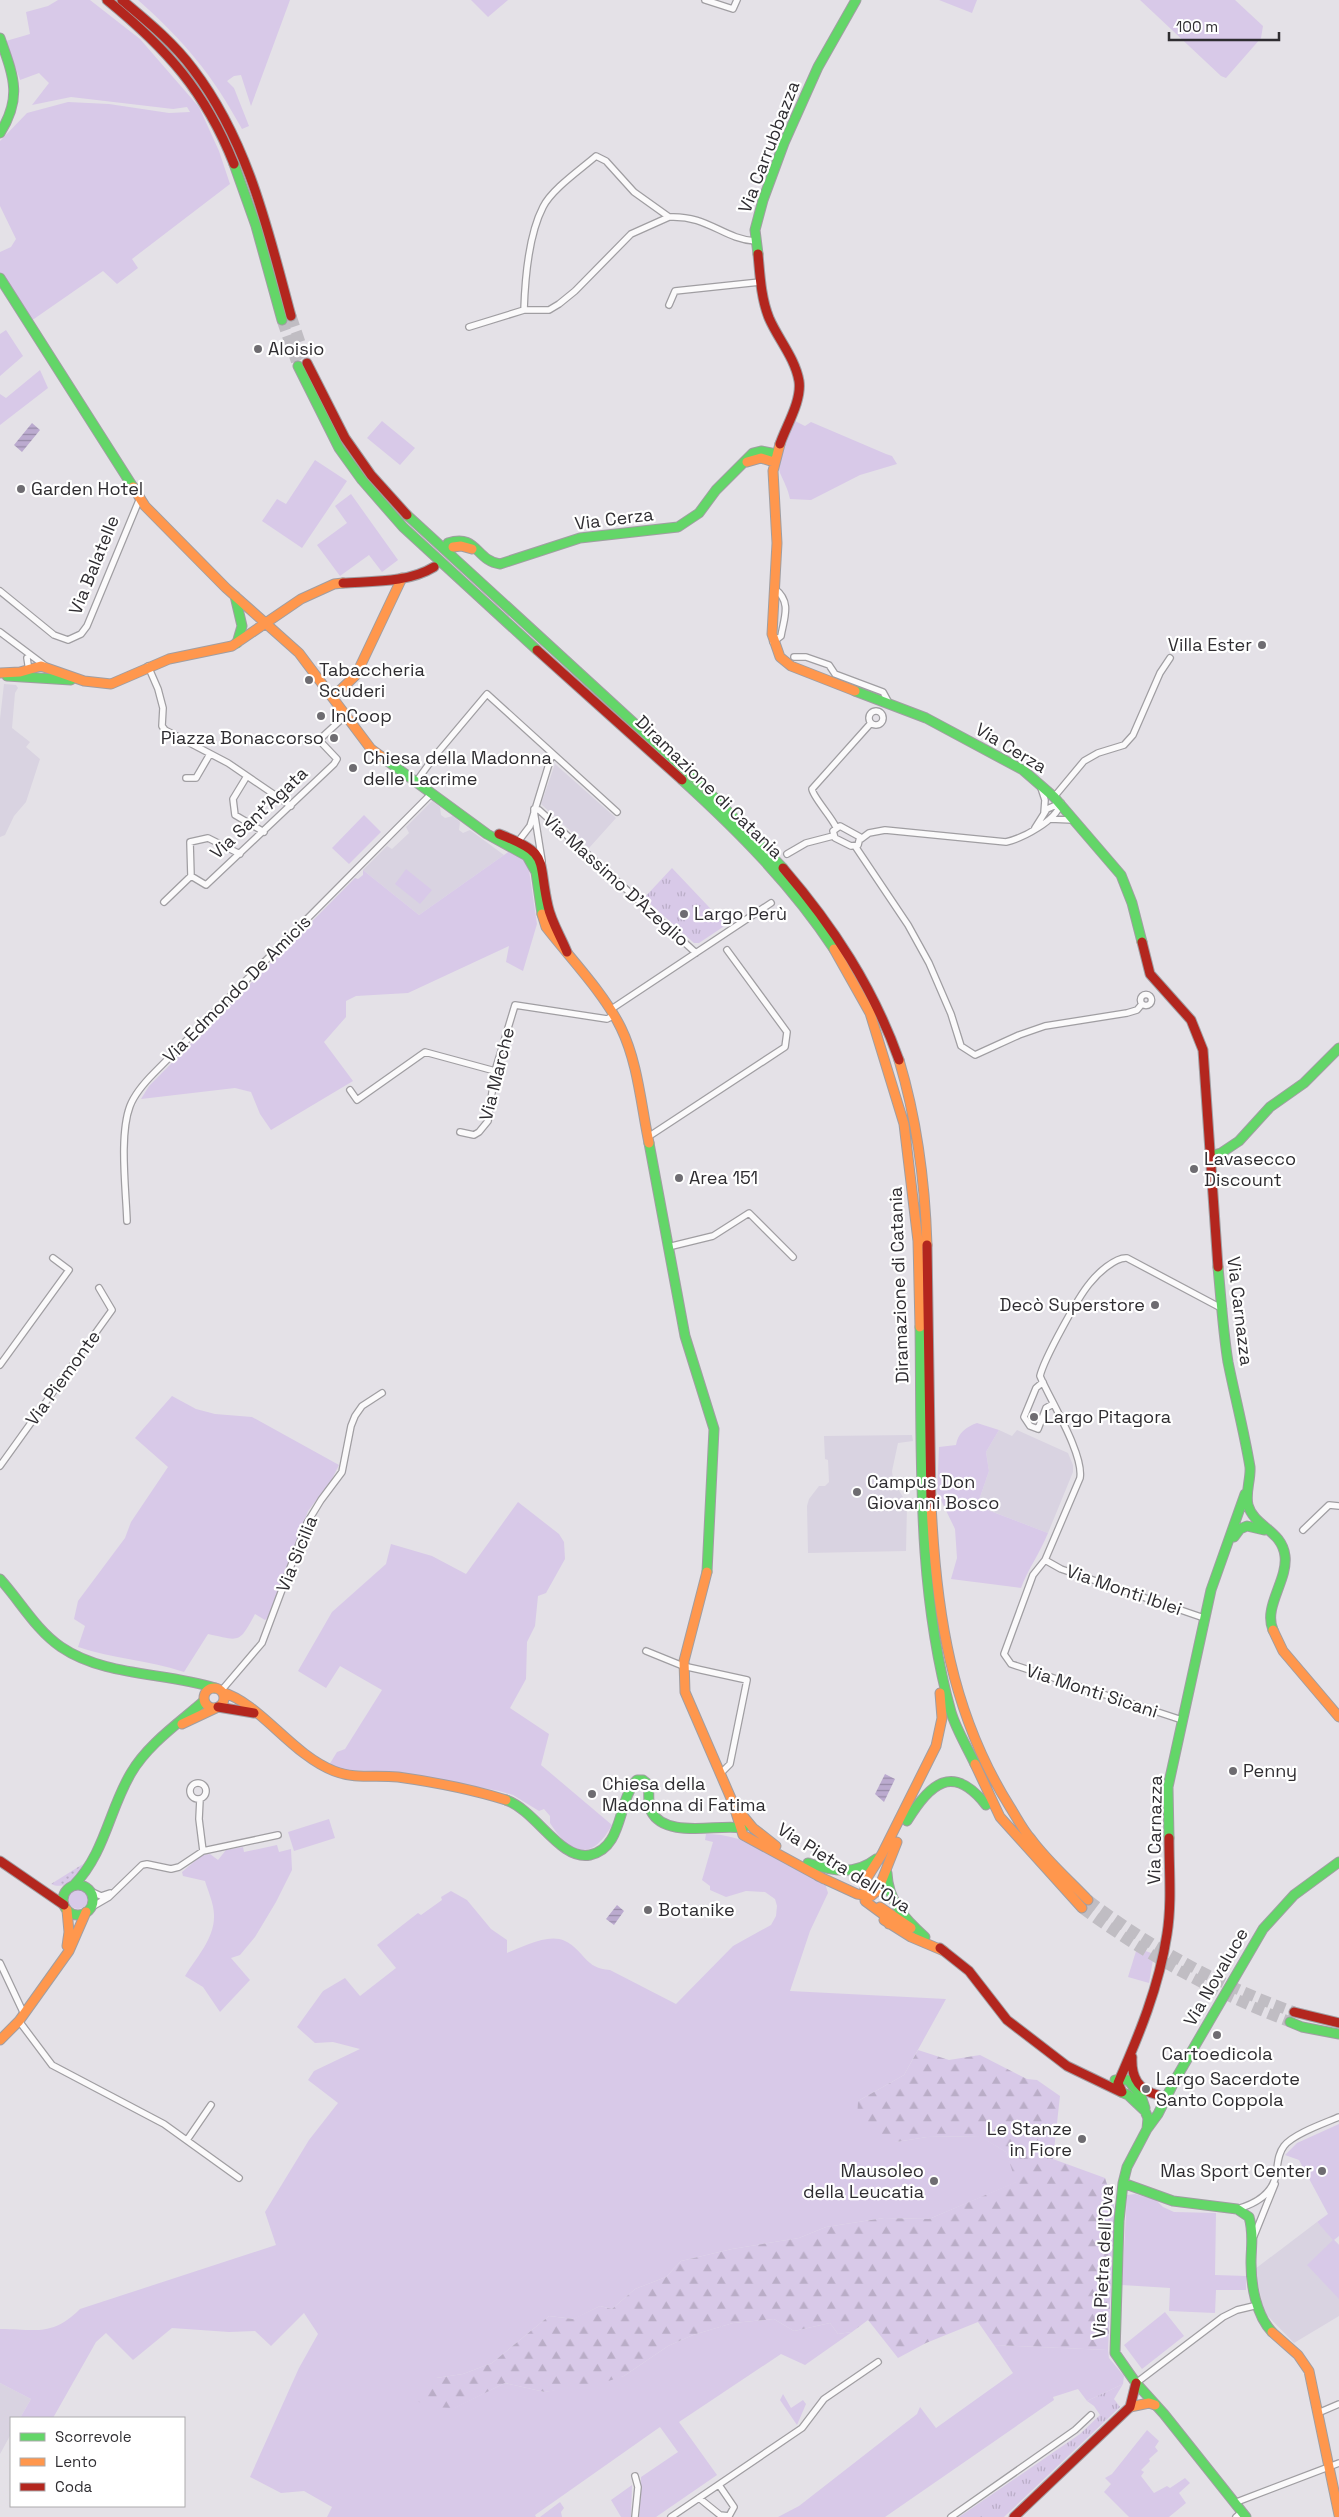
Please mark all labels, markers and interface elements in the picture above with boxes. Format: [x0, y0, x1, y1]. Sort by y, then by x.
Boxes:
scale bar [1169, 10, 1279, 42]
text: 100 m [1176, 17, 1218, 36]
street label: Via Carrubbazza [733, 78, 804, 216]
place label: Aloisio [268, 337, 324, 360]
marker: Aloisio [252, 343, 264, 355]
place label: Garden Hotel [31, 477, 143, 500]
marker: Garden Hotel [15, 483, 27, 495]
street label: Via Cerza [573, 502, 655, 535]
street label: Via Balatelle [63, 512, 124, 618]
place label: Villa Ester [1168, 633, 1252, 656]
marker: Villa Ester [1256, 639, 1268, 651]
place label: Tabaccheria Scuderi [319, 658, 425, 702]
marker: Tabaccheria Scuderi [303, 674, 315, 686]
place label: InCoop [331, 704, 392, 727]
marker: InCoop [315, 710, 327, 722]
street label: Diramazione di Catania [631, 710, 788, 863]
street label: Via Cerza [971, 717, 1051, 778]
place label: Piazza Bonaccorso [161, 726, 324, 749]
marker: Piazza Bonaccorso [328, 732, 340, 744]
place label: Chiesa della Madonna delle Lacrime [363, 746, 552, 790]
street label: Via Sant'Agata [205, 762, 312, 864]
marker: Chiesa della Madonna delle Lacrime [347, 762, 359, 774]
street label: Via Massimo D'Azeglio [539, 808, 694, 951]
place label: Largo Perù [694, 902, 787, 925]
marker: Largo Perù [678, 908, 690, 920]
street label: Via Edmondo De Amicis [158, 910, 316, 1068]
street label: Via Marche [474, 1025, 519, 1123]
place label: Lavasecco Discount [1204, 1147, 1296, 1191]
marker: Lavasecco Discount [1188, 1163, 1200, 1175]
place label: Area 151 [689, 1166, 758, 1189]
marker: Area 151 [673, 1172, 685, 1184]
street label: Diramazione di Catania [884, 1186, 913, 1384]
street label: Via Carnazza [1222, 1255, 1259, 1367]
place label: Decò Superstore [1000, 1293, 1145, 1316]
marker: Decò Superstore [1149, 1299, 1161, 1311]
street label: Via Piemonte [20, 1325, 105, 1430]
place label: Largo Pitagora [1044, 1405, 1171, 1428]
marker: Largo Pitagora [1028, 1411, 1040, 1423]
place label: Campus Don Giovanni Bosco [867, 1470, 999, 1514]
marker: Campus Don Giovanni Bosco [851, 1486, 863, 1498]
street label: Via Sicilia [271, 1512, 322, 1595]
street label: Via Monti Iblei [1063, 1559, 1185, 1620]
street label: Via Monti Sicani [1023, 1658, 1161, 1723]
place label: Penny [1243, 1759, 1297, 1782]
marker: Penny [1227, 1765, 1239, 1777]
place label: Chiesa della Madonna di Fatima [602, 1772, 766, 1816]
street label: Via Carnazza [1142, 1775, 1167, 1885]
marker: Chiesa della Madonna di Fatima [586, 1788, 598, 1800]
street label: Via Pietra dell'Ova [773, 1817, 915, 1918]
place label: Botanike [658, 1898, 735, 1921]
marker: Botanike [642, 1904, 654, 1916]
street label: Via Novaluce [1178, 1923, 1253, 2030]
marker: Cartoedicola [1211, 2029, 1223, 2041]
place label: Cartoedicola [1161, 2042, 1273, 2065]
place label: Largo Sacerdote Santo Coppola [1156, 2067, 1300, 2111]
marker: Largo Sacerdote Santo Coppola [1140, 2083, 1152, 2095]
place label: Le Stanze in Fiore [987, 2117, 1072, 2161]
marker: Le Stanze in Fiore [1076, 2133, 1088, 2145]
place label: Mausoleo della Leucatia [803, 2159, 924, 2203]
place label: Mas Sport Center [1160, 2159, 1312, 2182]
marker: Mas Sport Center [1316, 2165, 1328, 2177]
marker: Mausoleo della Leucatia [928, 2175, 940, 2187]
street label: Via Pietra dell'Ova [1087, 2185, 1118, 2339]
legend [10, 2417, 185, 2507]
text: Scorrevole [55, 2427, 132, 2446]
text: Lento [55, 2452, 97, 2471]
text: Coda [55, 2477, 93, 2496]

